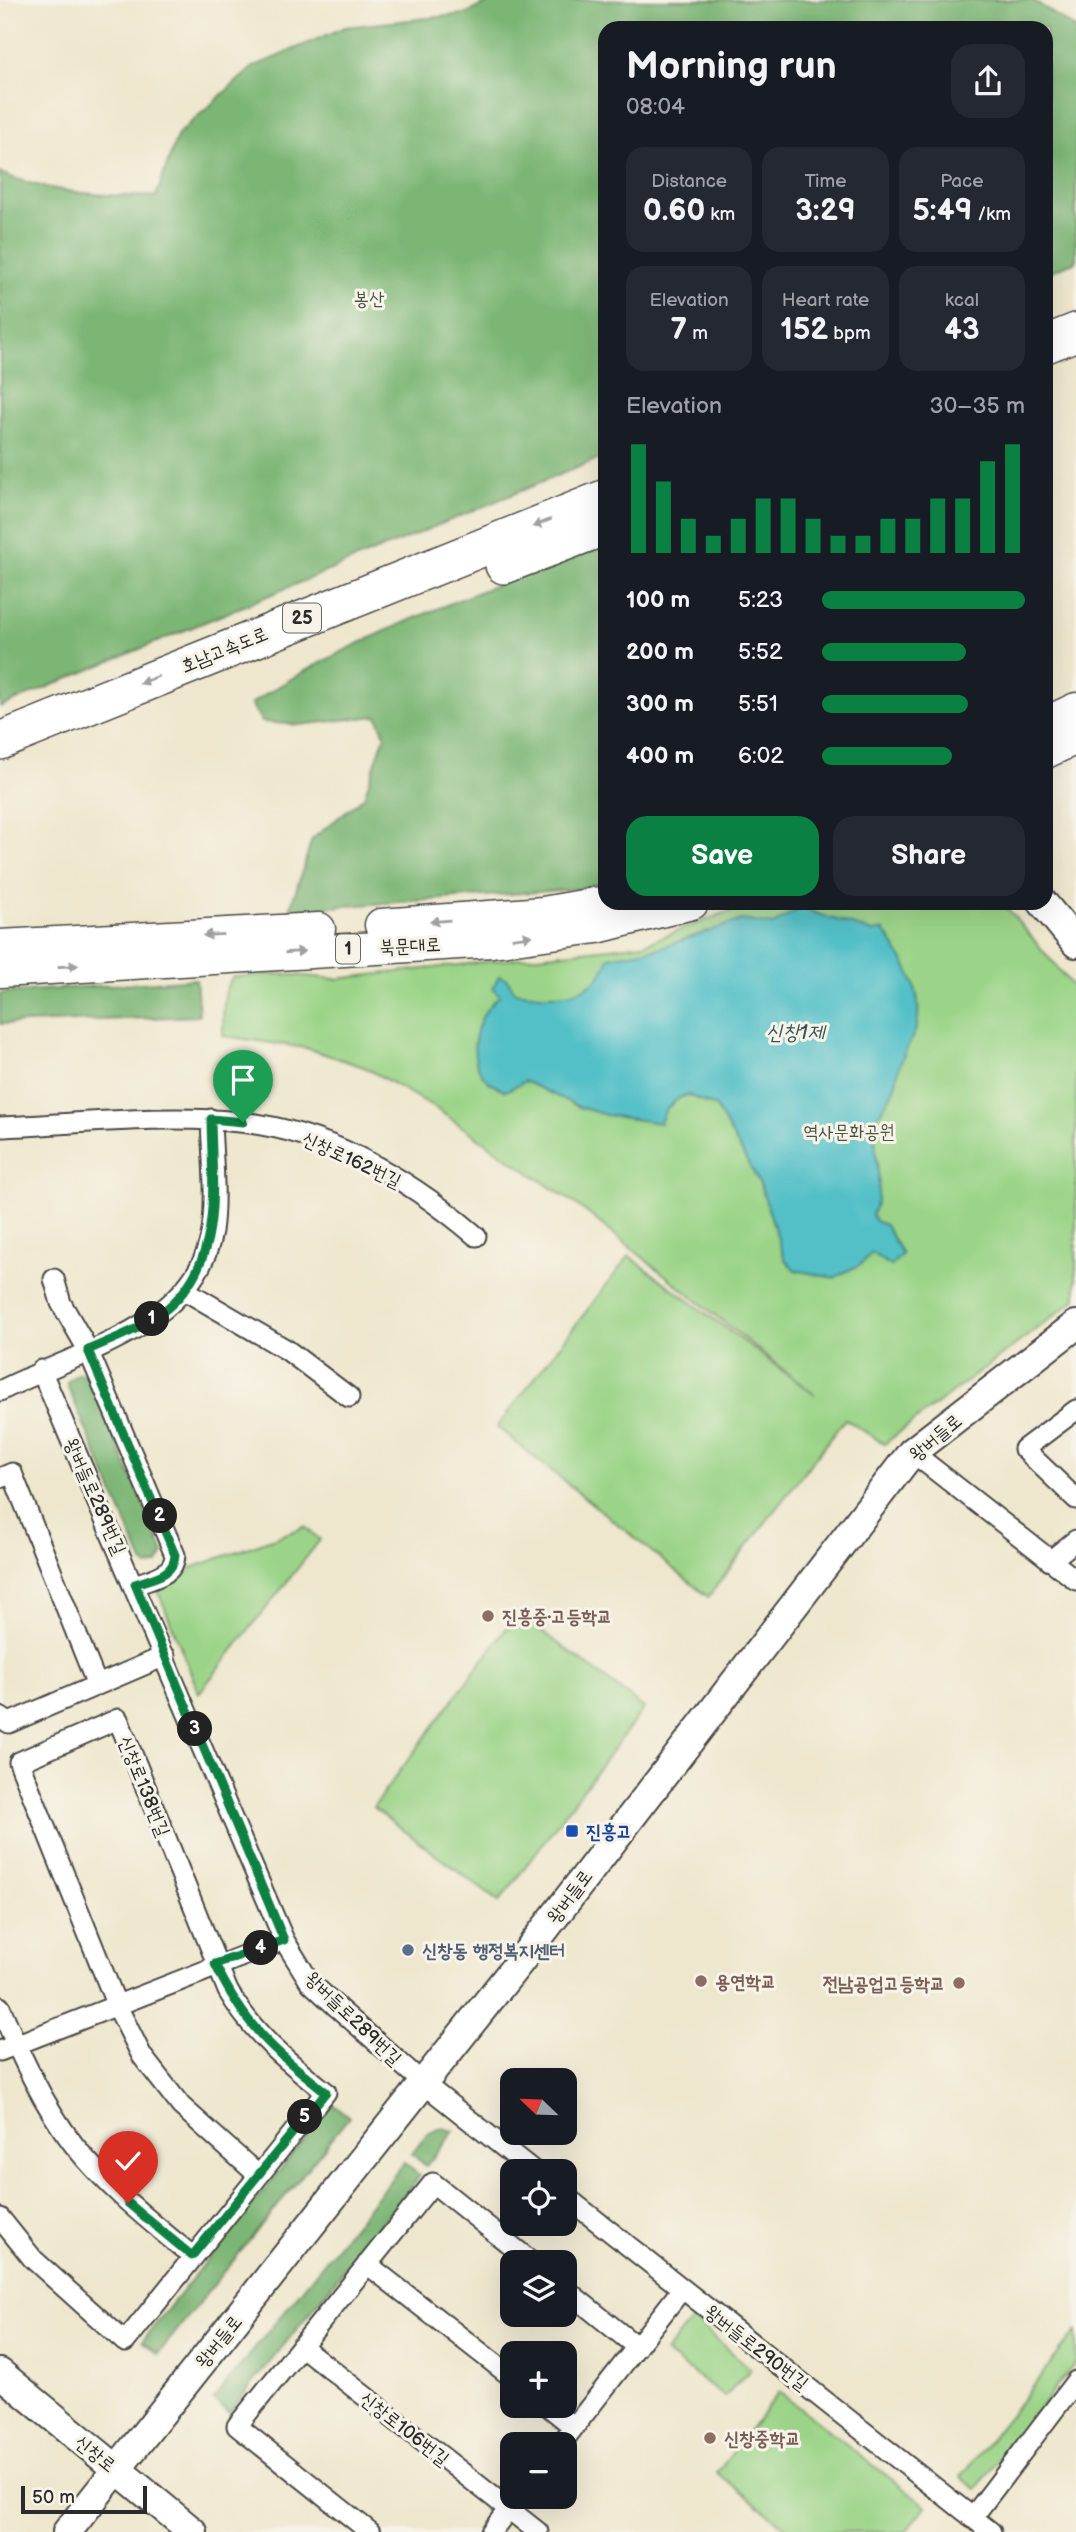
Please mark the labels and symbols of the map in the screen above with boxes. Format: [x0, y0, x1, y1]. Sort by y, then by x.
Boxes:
park label: 봉산 [354, 288, 384, 311]
one-way arrow [531, 518, 552, 529]
road number: 25 [283, 604, 321, 632]
street label: 호남고속도로 [178, 623, 271, 678]
one-way arrow [138, 675, 159, 686]
one-way arrow [429, 916, 451, 927]
one-way arrow [202, 930, 224, 941]
one-way arrow [511, 931, 533, 942]
street label: 북문대로 [379, 933, 441, 960]
road number: 1 [336, 934, 360, 964]
one-way arrow [284, 947, 306, 958]
one-way arrow [57, 960, 79, 971]
water label: 신창1제 [766, 1020, 827, 1045]
pin [213, 1050, 273, 1122]
park label: 역사문화공원 [803, 1121, 895, 1144]
street label: 신창로162번길 [298, 1127, 405, 1193]
pin: 1 [134, 1302, 170, 1336]
street label: 왕버들로 [905, 1410, 967, 1467]
street label: 왕버들로289번길 [59, 1435, 131, 1558]
pin: 2 [142, 1498, 178, 1534]
place label: 진흥중·고등학교 [502, 1606, 612, 1629]
marker: 진흥중·고등학교 [480, 1608, 496, 1624]
pin: 3 [178, 1712, 212, 1746]
street label: 신창로138번길 [113, 1733, 174, 1840]
place label: 진흥고 [586, 1821, 632, 1844]
marker: 진흥고 [564, 1823, 580, 1839]
street label: 왕버들로 [543, 1866, 598, 1928]
pin: 4 [244, 1930, 278, 1966]
place label: 신창동 행정복지센터 [422, 1940, 565, 1963]
marker: 신창동 행정복지센터 [400, 1942, 416, 1958]
street label: 왕버들로289번길 [300, 1967, 406, 2071]
place label: 용연학교 [715, 1971, 776, 1994]
marker: 용연학교 [693, 1973, 709, 1989]
place label: 전남공업고등학교 [823, 1973, 945, 1996]
marker: 전남공업고등학교 [951, 1975, 967, 1991]
north arrow [500, 2068, 578, 2146]
pin: 5 [288, 2100, 322, 2134]
pin [98, 2131, 158, 2203]
street label: 왕버들로290번길 [700, 2301, 812, 2396]
street label: 왕버들로 [191, 2311, 247, 2373]
street label: 신창로106번길 [355, 2387, 453, 2471]
place label: 신창중학교 [724, 2428, 800, 2451]
marker: 신창중학교 [702, 2430, 718, 2446]
street label: 신창로 [70, 2431, 120, 2478]
scale bar [21, 2483, 147, 2515]

